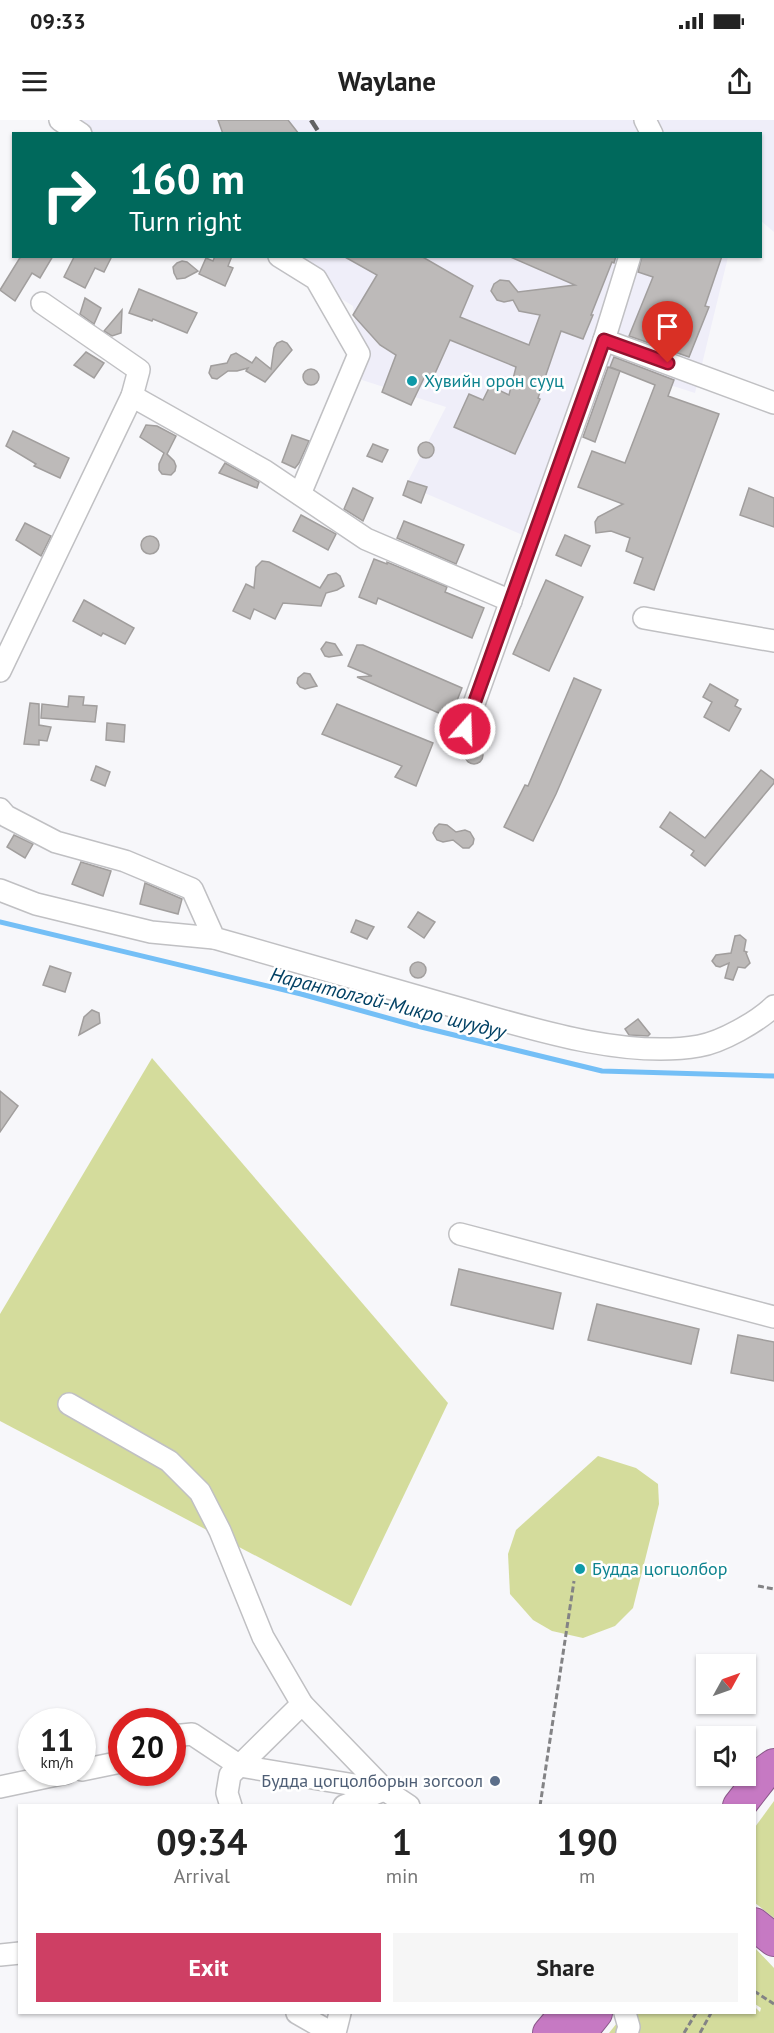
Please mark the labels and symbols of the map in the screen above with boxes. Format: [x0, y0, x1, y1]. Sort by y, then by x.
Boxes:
pin [642, 301, 693, 363]
place label: Хувийн орон сууц [424, 369, 564, 392]
marker: Хувийн орон сууц [405, 374, 419, 388]
position arrow [433, 697, 497, 761]
water label: Нарантолгой-Микро шуудуу [267, 961, 510, 1045]
place label: Будда цогцолбор [592, 1557, 727, 1580]
marker: Будда цогцолбор [573, 1562, 587, 1576]
north arrow [696, 1654, 756, 1714]
speed limit sign: 20 [108, 1708, 186, 1786]
place label: Будда цогцолборын зогсоол [261, 1769, 483, 1792]
marker: Будда цогцолборын зогсоол [488, 1774, 502, 1788]

